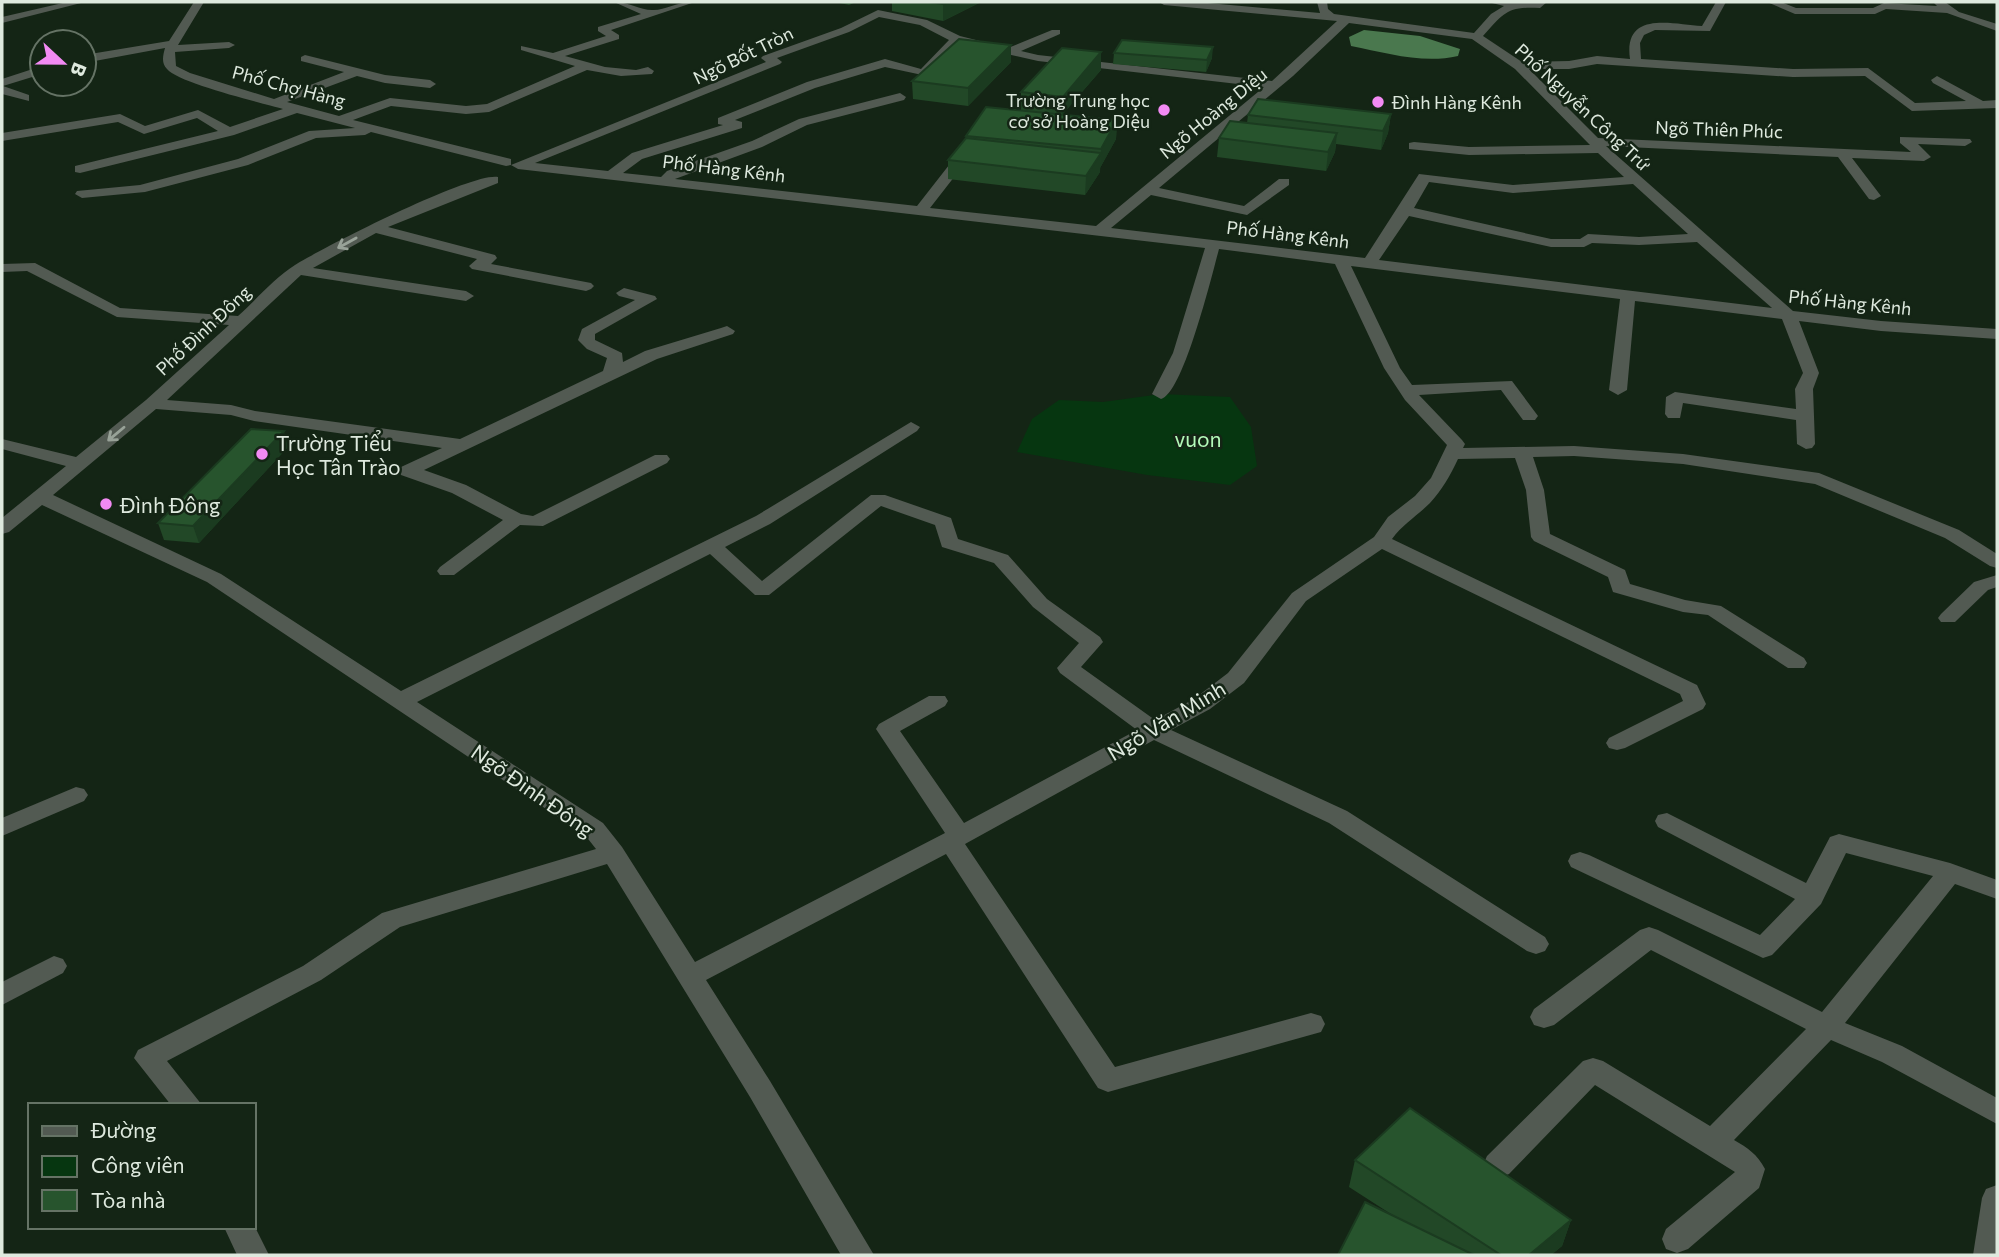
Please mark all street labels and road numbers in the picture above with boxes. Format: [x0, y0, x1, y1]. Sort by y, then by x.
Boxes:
street label: Ngõ Bốt Tròn [689, 21, 797, 89]
street label: Phố Nguyễn Công Trứ [1511, 39, 1656, 176]
street label: Phố Chợ Hàng [230, 60, 348, 112]
street label: Ngõ Hoàng Diệu [1155, 63, 1271, 163]
street label: Ngõ Thiên Phúc [1655, 116, 1783, 142]
street label: Phố Hàng Kênh [661, 150, 787, 186]
street label: Phố Hàng Kênh [1225, 216, 1351, 252]
street label: Phố Đình Đông [151, 280, 255, 380]
street label: Phố Hàng Kênh [1787, 285, 1913, 319]
street label: Ngõ Văn Minh [1102, 675, 1230, 765]
street label: Ngõ Đình Đông [467, 738, 599, 842]

